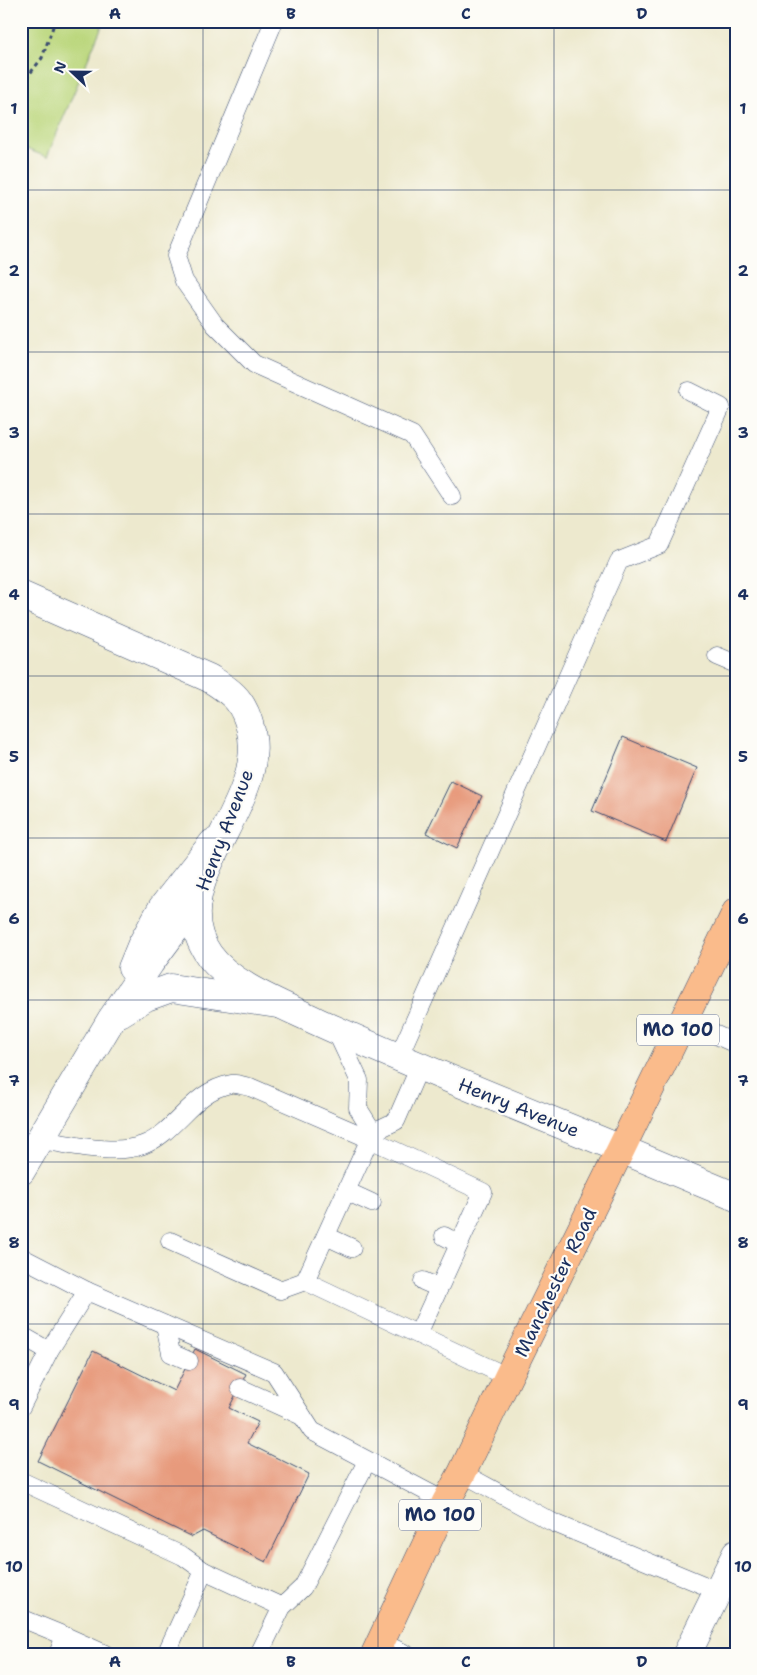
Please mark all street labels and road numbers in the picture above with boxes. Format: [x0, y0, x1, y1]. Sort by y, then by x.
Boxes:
street label: Henry Avenue [190, 766, 259, 895]
road number: MO 100 [637, 1014, 719, 1046]
street label: Henry Avenue [455, 1072, 583, 1143]
street label: Manchester Road [508, 1203, 602, 1361]
road number: MO 100 [399, 1500, 481, 1530]

